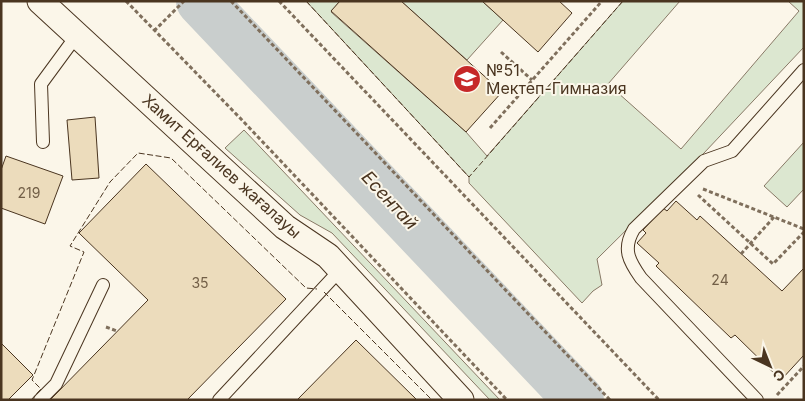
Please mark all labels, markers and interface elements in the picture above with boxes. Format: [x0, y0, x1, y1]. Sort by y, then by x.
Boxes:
place label: №51 Мектеп-Гимназия [486, 60, 627, 98]
school or university icon: №51 Мектеп-Гимназия [452, 64, 482, 94]
street label: Хамит Ерғалиев жағалауы [139, 90, 305, 242]
water label: Есентай [358, 166, 423, 234]
house number: 219 [18, 184, 40, 201]
house number: 24 [711, 271, 729, 288]
house number: 35 [191, 274, 209, 291]
north arrow [745, 341, 795, 391]
text: С [770, 366, 789, 386]

